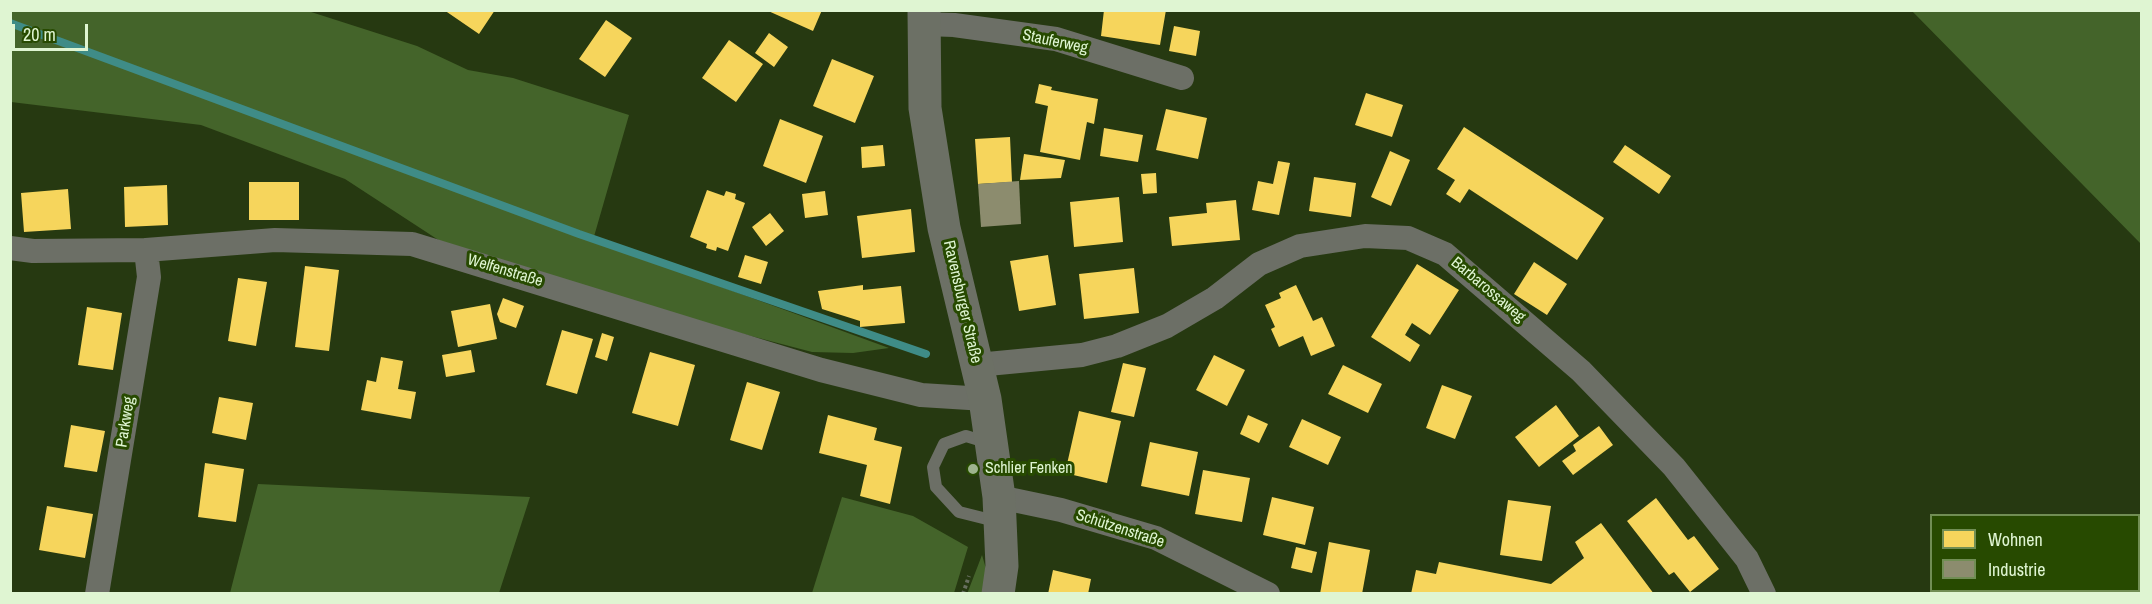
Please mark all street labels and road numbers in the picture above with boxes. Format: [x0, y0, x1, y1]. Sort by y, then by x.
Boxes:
street label: Stauferweg [1021, 26, 1089, 58]
street label: Ravensburger Straße [939, 239, 985, 365]
street label: Welfenstraße [465, 250, 545, 292]
street label: Barbarossaweg [1447, 253, 1529, 327]
street label: Parkweg [113, 395, 139, 449]
street label: Schützenstraße [1073, 506, 1167, 552]

